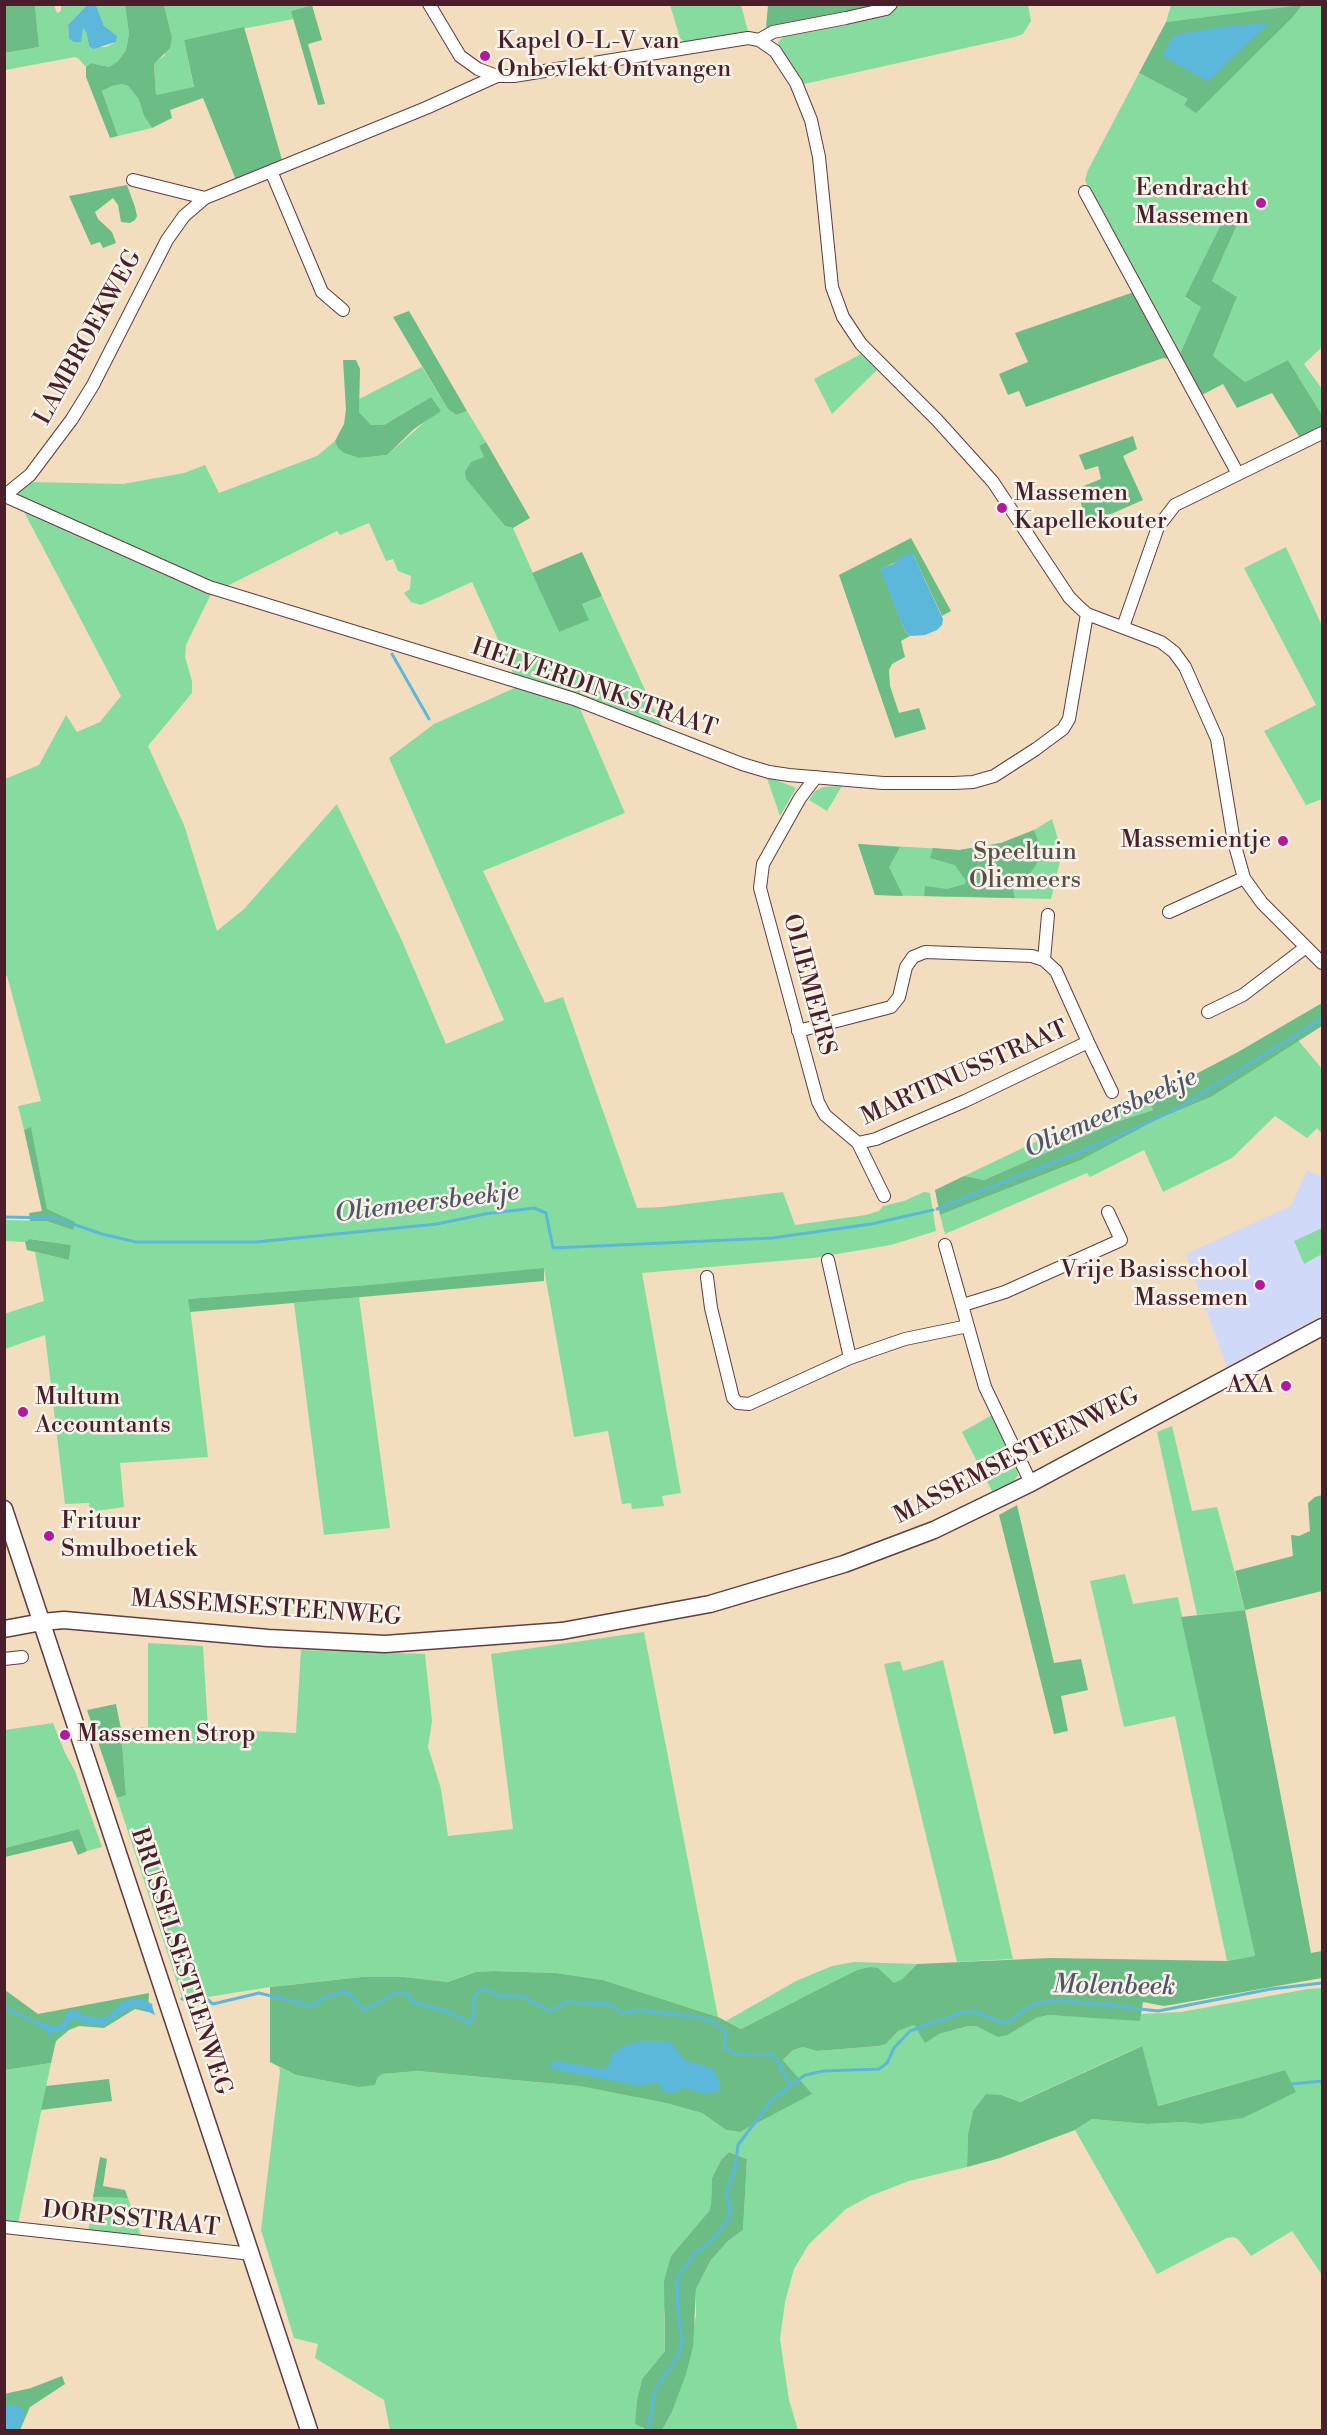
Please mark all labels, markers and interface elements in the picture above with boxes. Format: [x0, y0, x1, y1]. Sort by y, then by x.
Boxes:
place label: Kapel O-L-V van Onbevlekt Ontvangen [497, 28, 731, 84]
marker: Kapel O-L-V van Onbevlekt Ontvangen [478, 49, 492, 63]
place label: Eendracht Massemen [1135, 175, 1249, 231]
marker: Eendracht Massemen [1254, 196, 1268, 210]
street label: LAMBROEKWEG [29, 246, 149, 430]
place label: Massemen Kapellekouter [1014, 480, 1167, 536]
marker: Massemen Kapellekouter [995, 501, 1009, 515]
street label: HELVERDINKSTRAAT [468, 633, 720, 745]
place label: Massemientje [1121, 827, 1271, 855]
marker: Massemientje [1276, 834, 1290, 848]
park label: Speeltuin Oliemeers [969, 839, 1081, 895]
street label: OLIEMEERS [775, 911, 841, 1059]
street label: MARTINUSSTRAAT [857, 1015, 1073, 1133]
water label: Oliemeersbeekje [1020, 1062, 1202, 1166]
water label: Oliemeersbeekje [333, 1177, 521, 1231]
place label: Vrije Basisschool Massemen [1060, 1257, 1248, 1313]
marker: Vrije Basisschool Massemen [1253, 1278, 1267, 1292]
place label: AXA [1226, 1372, 1274, 1400]
marker: AXA [1279, 1379, 1293, 1393]
street label: MASSEMSESTEENWEG [890, 1383, 1144, 1531]
place label: Multum Accountants [35, 1384, 171, 1440]
marker: Multum Accountants [16, 1405, 30, 1419]
place label: Frituur Smulboetiek [61, 1508, 197, 1564]
marker: Frituur Smulboetiek [42, 1529, 56, 1543]
street label: MASSEMSESTEENWEG [130, 1585, 402, 1633]
place label: Massemen Strop [77, 1721, 256, 1749]
marker: Massemen Strop [58, 1728, 72, 1742]
street label: BRUSSELSESTEENWEG [123, 1825, 237, 2099]
water label: Molenbeek [1052, 1970, 1176, 2004]
street label: DORPSSTRAAT [41, 2196, 221, 2244]

